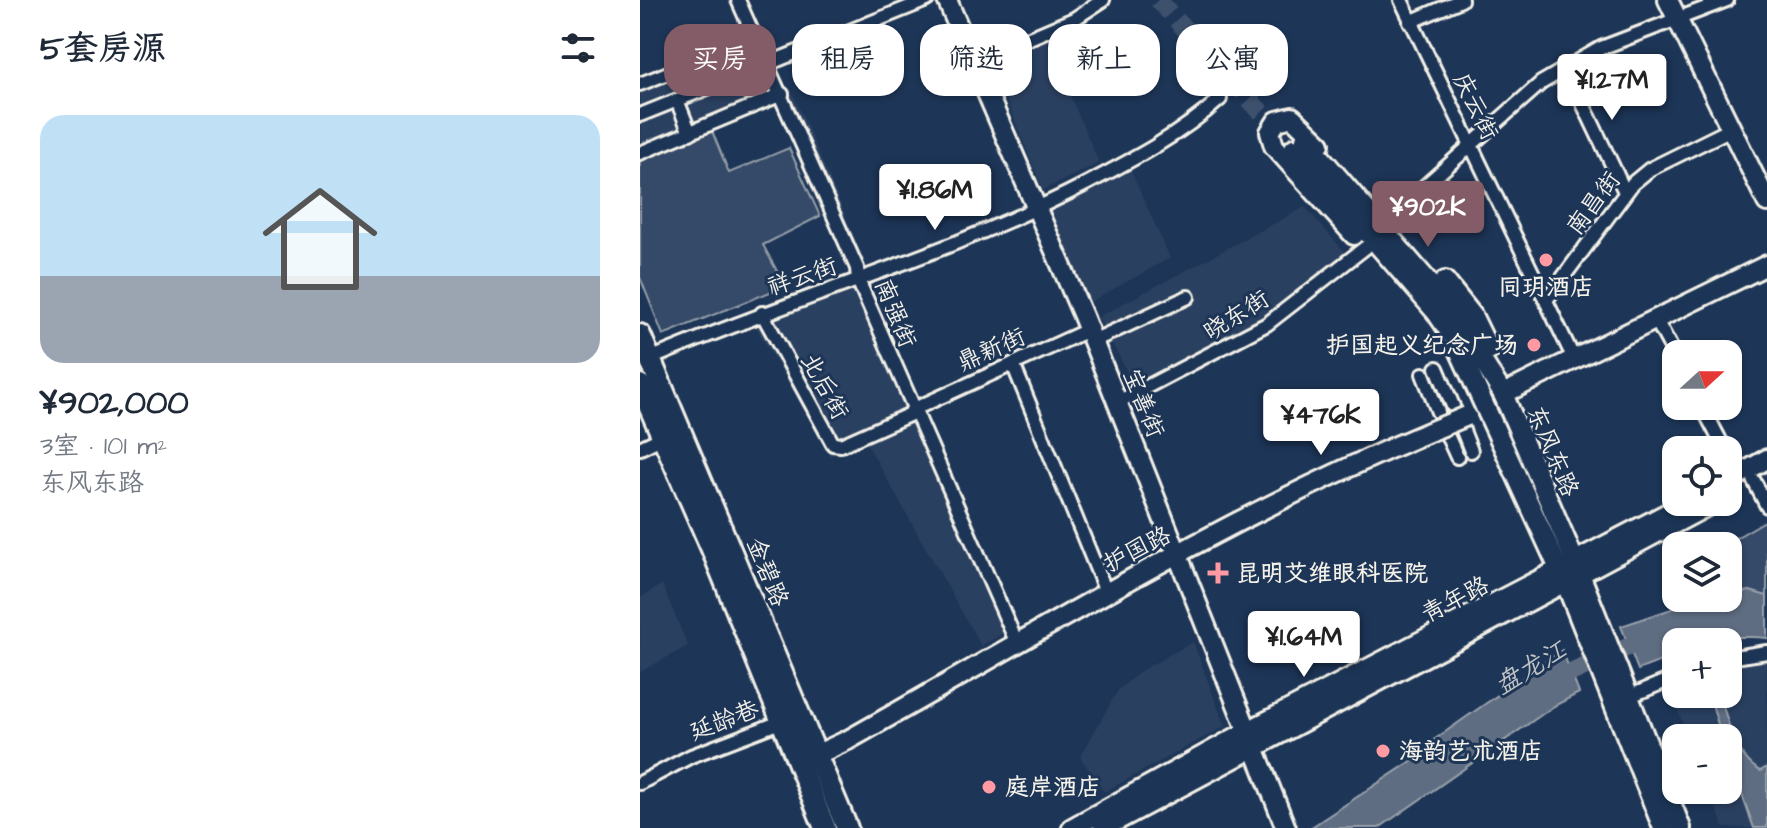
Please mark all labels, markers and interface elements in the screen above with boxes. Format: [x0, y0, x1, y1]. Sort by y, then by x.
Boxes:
chip: 买房 [664, 24, 776, 96]
chip: 租房 [792, 24, 904, 96]
chip: 筛选 [920, 24, 1032, 96]
chip: 新上 [1048, 24, 1160, 96]
chip: 公寓 [1176, 24, 1288, 96]
text: 5套房源 [40, 25, 166, 73]
icon: filters [556, 26, 600, 70]
pin: ¥1.27M [1547, 54, 1677, 122]
text: ¥1.27M [1575, 62, 1649, 98]
street label: 庆云街 [1444, 67, 1506, 146]
pin: ¥1.86M [870, 164, 1000, 232]
street label: 南昌街 [1559, 165, 1629, 243]
icon: home [248, 167, 392, 311]
text: ¥1.86M [897, 172, 973, 208]
pin: ¥902K [1372, 181, 1484, 249]
text: ¥902K [1390, 189, 1466, 225]
street label: 祥云街 [763, 249, 842, 305]
marker: 同玥酒店 [1537, 251, 1555, 269]
place label: 同玥酒店 [1498, 271, 1594, 305]
street label: 南强街 [866, 274, 924, 353]
street label: 晓东街 [1197, 282, 1276, 349]
street label: 鼎新街 [952, 320, 1031, 380]
place label: 护国起义纪念广场 [1326, 329, 1518, 363]
marker: 护国起义纪念广场 [1525, 336, 1543, 354]
north arrow [1662, 340, 1742, 420]
map controls [1662, 340, 1742, 804]
street label: 北后街 [792, 347, 856, 426]
street label: 宝善街 [1114, 364, 1172, 443]
text: ¥902,000 [40, 379, 189, 427]
pin: ¥476K [1265, 389, 1377, 457]
text: ¥476K [1281, 397, 1361, 433]
street label: 东风东路 [1518, 401, 1586, 502]
text: 3室 · 101 m² [40, 428, 167, 464]
button: locate [1662, 436, 1742, 516]
text: 东风东路 [40, 465, 144, 501]
street label: 护国路 [1098, 518, 1177, 581]
button: layers [1662, 532, 1742, 612]
street label: 金碧路 [738, 533, 796, 612]
place label: 昆明艾维眼科医院 [1236, 557, 1428, 591]
marker: 昆明艾维眼科医院 [1207, 562, 1229, 584]
street label: 青年路 [1416, 568, 1495, 631]
pin: ¥1.64M [1239, 611, 1369, 679]
text: ¥1.64M [1266, 619, 1342, 655]
button: + [1662, 628, 1742, 708]
water label: 盘龙江 [1488, 632, 1574, 703]
street label: 延龄巷 [685, 692, 764, 750]
button: − [1662, 724, 1742, 804]
place label: 海韵艺术酒店 [1399, 735, 1543, 769]
marker: 海韵艺术酒店 [1374, 742, 1392, 760]
place label: 庭岸酒店 [1005, 771, 1101, 805]
marker: 庭岸酒店 [980, 778, 998, 796]

